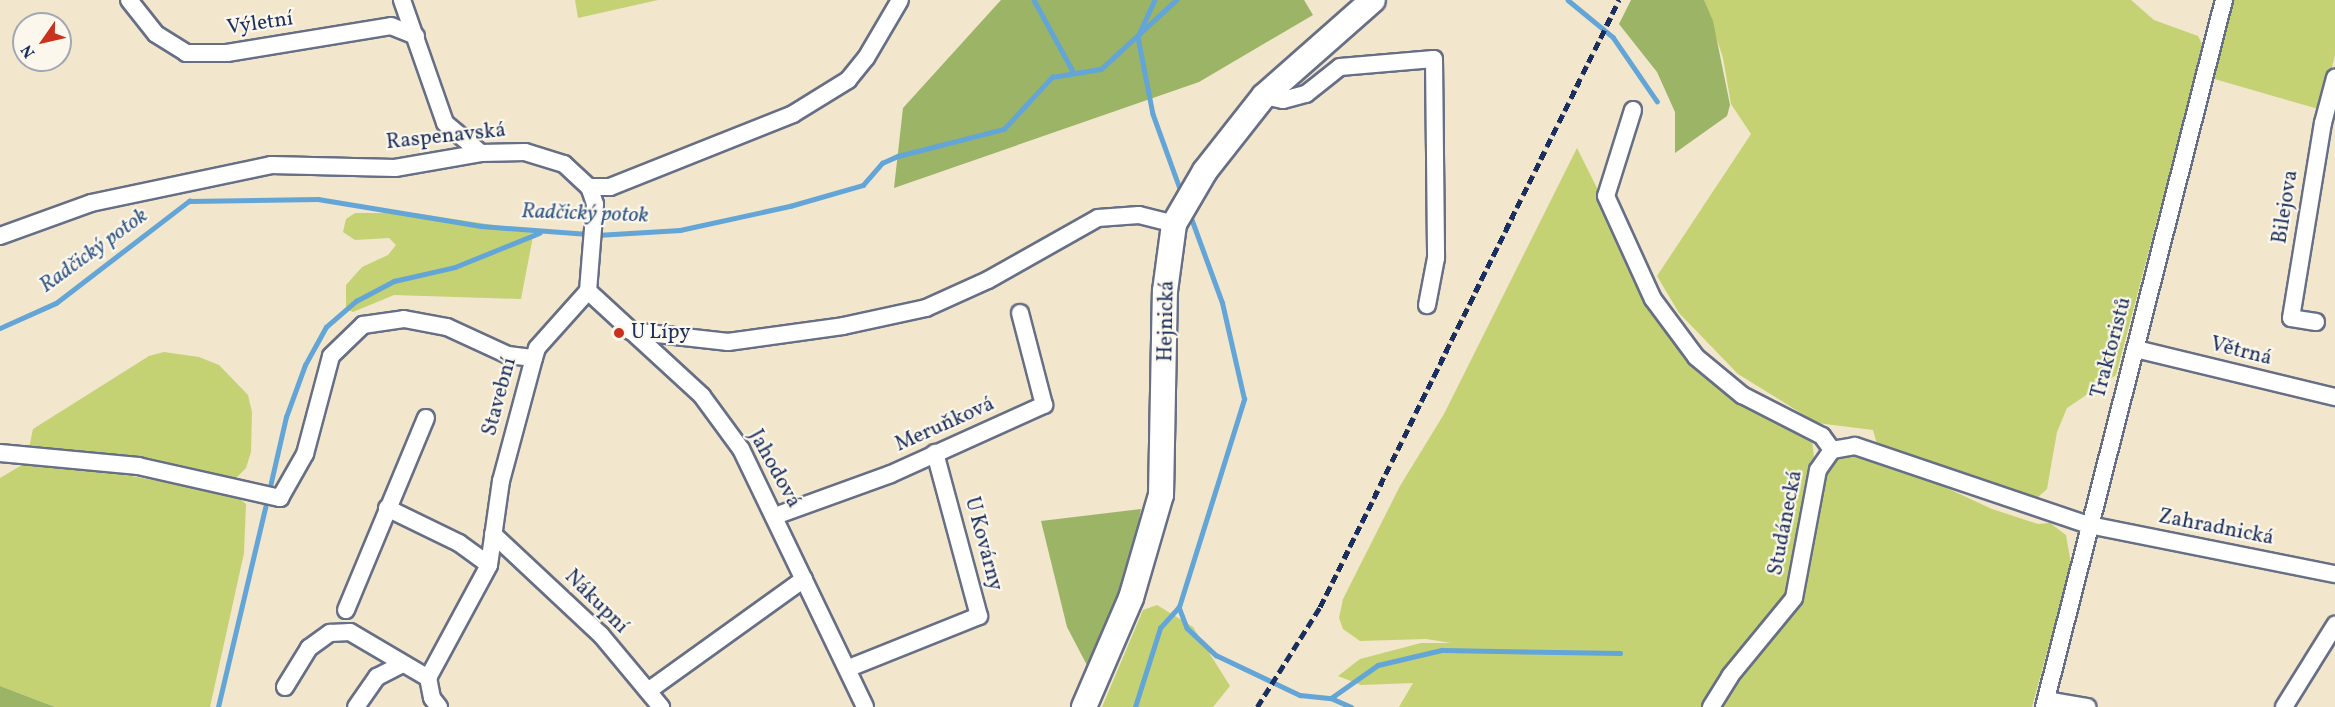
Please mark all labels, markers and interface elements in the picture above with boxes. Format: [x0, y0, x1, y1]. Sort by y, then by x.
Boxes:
street label: Výletní [225, 7, 295, 41]
north arrow [12, 12, 72, 72]
text: N [16, 40, 41, 62]
street label: Raspenavská [385, 118, 507, 156]
street label: Bilejova [2268, 168, 2304, 246]
water label: Radčický potok [521, 199, 649, 229]
water label: Radčický potok [35, 203, 153, 299]
street label: Hejnická [1154, 280, 1180, 362]
street label: Traktoristů [2086, 295, 2138, 401]
place label: U Lípy [631, 320, 691, 346]
marker: U Lípy [612, 326, 626, 340]
street label: Větrná [2208, 332, 2274, 372]
street label: Stavební [477, 355, 523, 439]
street label: Meruňková [892, 392, 998, 458]
street label: Jahodová [742, 426, 806, 512]
street label: Studánecká [1763, 468, 1809, 578]
street label: U Kovárny [958, 494, 1008, 594]
street label: Zahradnická [2156, 504, 2276, 552]
street label: Nákupní [559, 565, 633, 639]

